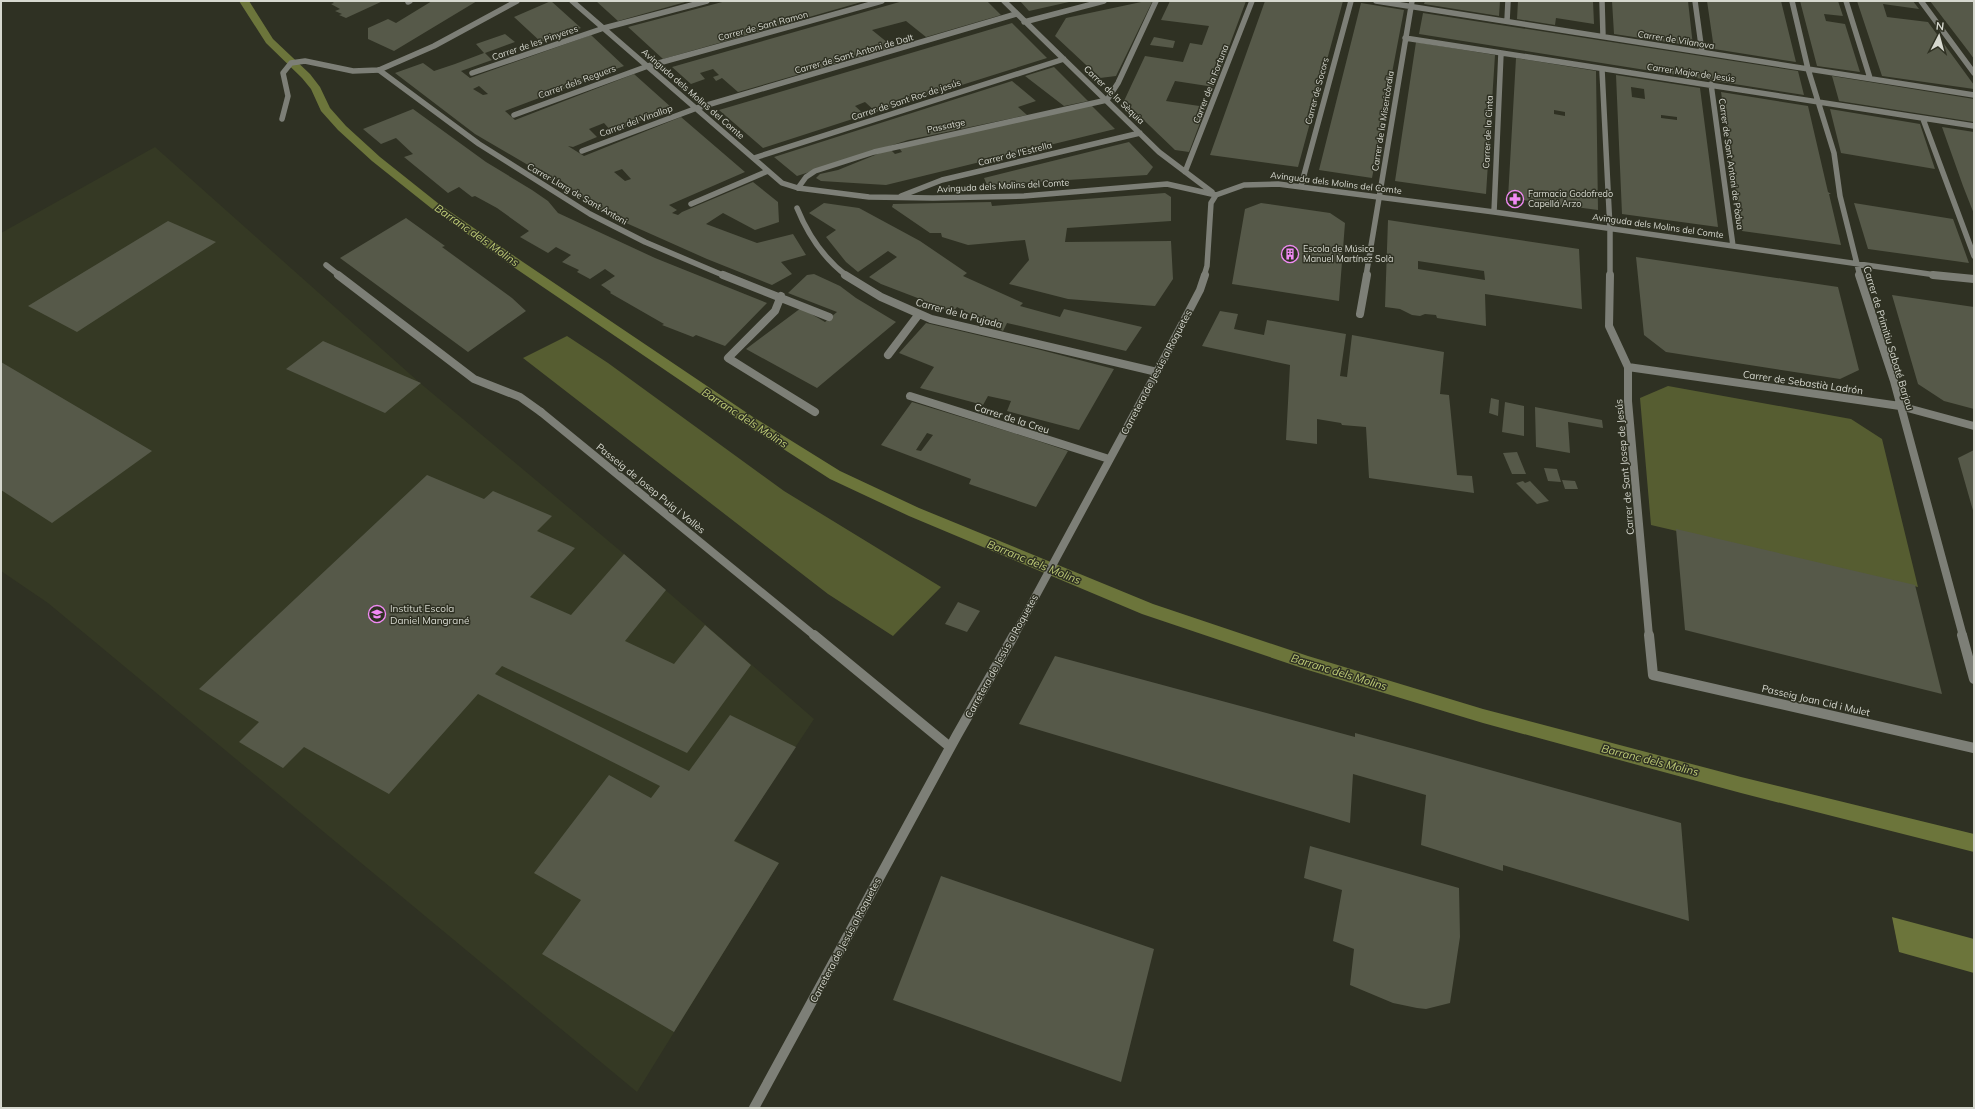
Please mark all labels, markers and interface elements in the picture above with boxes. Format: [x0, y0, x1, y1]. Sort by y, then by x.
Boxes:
street label: Carrer de Sant Ramon [717, 8, 809, 43]
north arrow [1919, 16, 1959, 56]
text: N [1935, 19, 1945, 33]
street label: Carrer de les Pinyeres [490, 23, 580, 63]
street label: Carrer de Vilanova [1637, 28, 1715, 51]
street label: Carrer de Sant Antoni de Dalt [793, 31, 914, 76]
street label: Carrer de la Fortuna [1190, 43, 1231, 125]
street label: Avinguda dels Molins del Comte [640, 46, 747, 141]
street label: Carrer de Socors [1302, 56, 1331, 126]
street label: Carrer Major de Jesús [1646, 61, 1736, 84]
street label: Carrer dels Reguers [536, 62, 617, 101]
street label: Carrer de la Sèquia [1082, 63, 1147, 126]
street label: Carrer de la Misericòrdia [1369, 70, 1396, 172]
street label: Carrer de Sant Roc de jesús [850, 77, 962, 122]
street label: Carrer de la Cinta [1480, 95, 1495, 169]
street label: Carrer de Sant Antoni de Pàdua [1717, 97, 1746, 230]
street label: Carrer del Vinallop [598, 102, 674, 139]
street label: Passatge [926, 116, 966, 135]
street label: Carrer de l'Estrella [977, 139, 1053, 168]
street label: Carrer Llarg de Sant Antoni [525, 160, 629, 227]
street label: Avinguda dels Molins del Comte [1270, 169, 1403, 196]
street label: Avinguda dels Molins del Comte [937, 177, 1070, 194]
place label: Farmacia Godofredo Capellá Arzo [1528, 188, 1613, 209]
pharmacy icon: Farmacia Godofredo Capellá Arzo [1505, 189, 1525, 209]
water label: Barranc dels Molins [432, 201, 522, 270]
street label: Avinguda dels Molins del Comte [1592, 211, 1725, 240]
place label: Escola de Música Manuel Martínez Solà [1303, 243, 1393, 264]
building icon: Escola de Música Manuel Martínez Solà [1280, 244, 1300, 264]
street label: Carrer de Primitiu Sabaté Barjau [1860, 265, 1917, 412]
street label: Carrer de la Pujada [914, 296, 1004, 331]
street label: Carretera de Jesús a Roquetes [1118, 307, 1195, 437]
street label: Carrer de Sebastià Ladrón [1742, 368, 1864, 397]
water label: Barranc dels Molins [699, 385, 791, 451]
street label: Carrer de Sant Josep de Jesús [1612, 398, 1637, 535]
street label: Carrer de la Creu [973, 400, 1051, 437]
street label: Passeig de Josep Puig i Vallès [594, 440, 708, 536]
water label: Barranc dels Molins [985, 537, 1083, 587]
street label: Carretera de Jesús a Roquetes [962, 592, 1041, 720]
place label: Institut Escola Daniel Mangrané [390, 602, 470, 627]
school or university icon: Institut Escola Daniel Mangrané [367, 604, 387, 624]
water label: Barranc dels Molins [1289, 651, 1389, 693]
street label: Passeig Joan Cid i Mulet [1761, 682, 1872, 719]
water label: Barranc dels Molins [1600, 741, 1701, 779]
street label: Carretera de Jesús a Roquetes [807, 875, 884, 1005]

